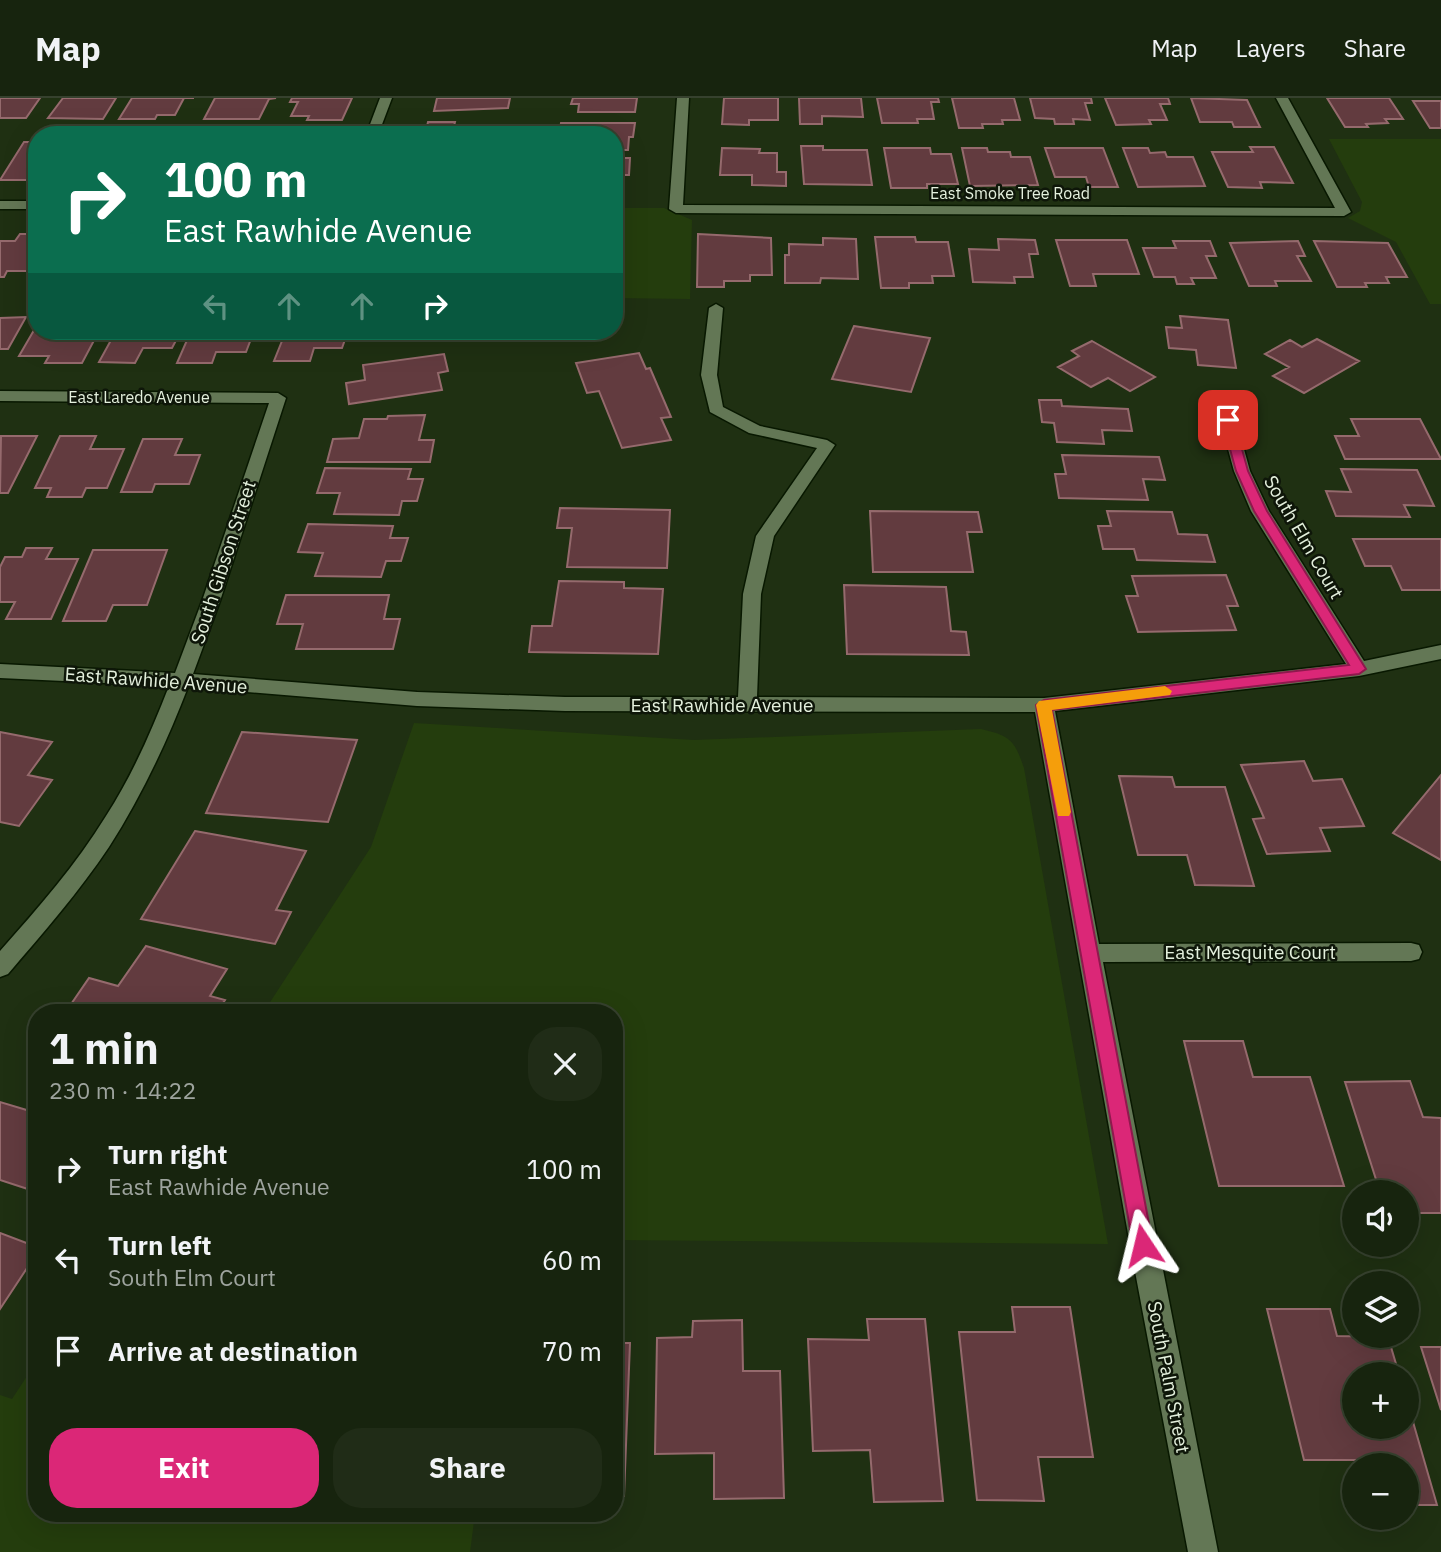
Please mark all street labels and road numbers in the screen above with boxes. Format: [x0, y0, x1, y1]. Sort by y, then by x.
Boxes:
street label: East Smoke Tree Road [930, 183, 1090, 203]
street label: East Laredo Avenue [68, 387, 210, 407]
street label: South Elm Court [1259, 471, 1349, 603]
street label: South Gibson Street [185, 477, 261, 647]
street label: East Rawhide Avenue [64, 662, 248, 698]
street label: East Rawhide Avenue [630, 693, 814, 717]
street label: East Mesquite Court [1164, 940, 1336, 964]
street label: South Palm Street [1143, 1299, 1195, 1455]

